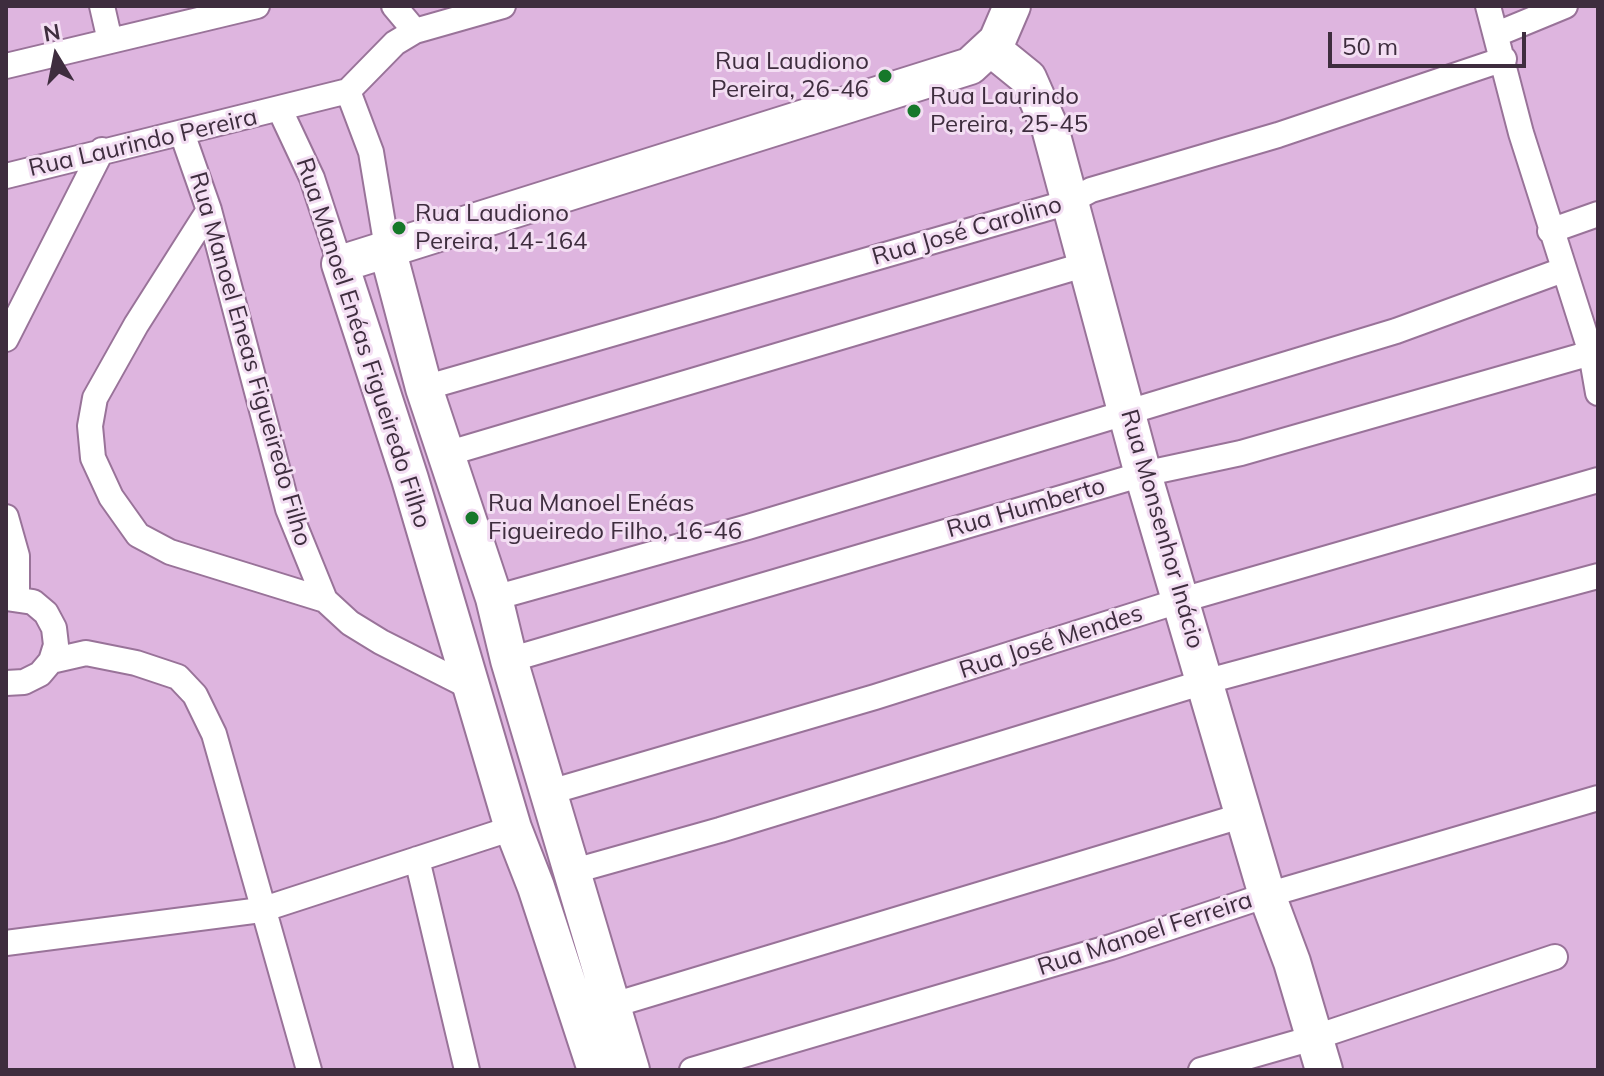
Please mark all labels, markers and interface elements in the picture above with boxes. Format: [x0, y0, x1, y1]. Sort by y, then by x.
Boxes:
north arrow [16, 16, 96, 96]
scale bar [1332, 16, 1530, 66]
text: N [41, 17, 62, 48]
text: 50 m [1342, 31, 1398, 61]
place label: Rua Laudiono Pereira, 26-46 [711, 48, 869, 104]
marker: Rua Laudiono Pereira, 26-46 [876, 67, 894, 85]
place label: Rua Laurindo Pereira, 25-45 [930, 83, 1088, 139]
marker: Rua Laurindo Pereira, 25-45 [905, 102, 923, 120]
street label: Rua Laurindo Pereira [26, 103, 260, 183]
street label: Rua Manoel Enéas Figueiredo Filho [289, 154, 437, 532]
street label: Rua Manoel Eneas Figueiredo Filho [183, 169, 317, 549]
street label: Rua José Carolino [869, 190, 1065, 272]
place label: Rua Laudiono Pereira, 14-164 [415, 200, 587, 256]
marker: Rua Laudiono Pereira, 14-164 [390, 219, 408, 237]
street label: Rua Monsenhor Inácio [1114, 406, 1210, 652]
street label: Rua Humberto [944, 472, 1108, 544]
place label: Rua Manoel Enéas Figueiredo Filho, 16-46 [488, 490, 742, 546]
marker: Rua Manoel Enéas Figueiredo Filho, 16-46 [463, 509, 481, 527]
street label: Rua José Mendes [956, 599, 1146, 685]
street label: Rua Manoel Ferreira [1034, 886, 1256, 982]

